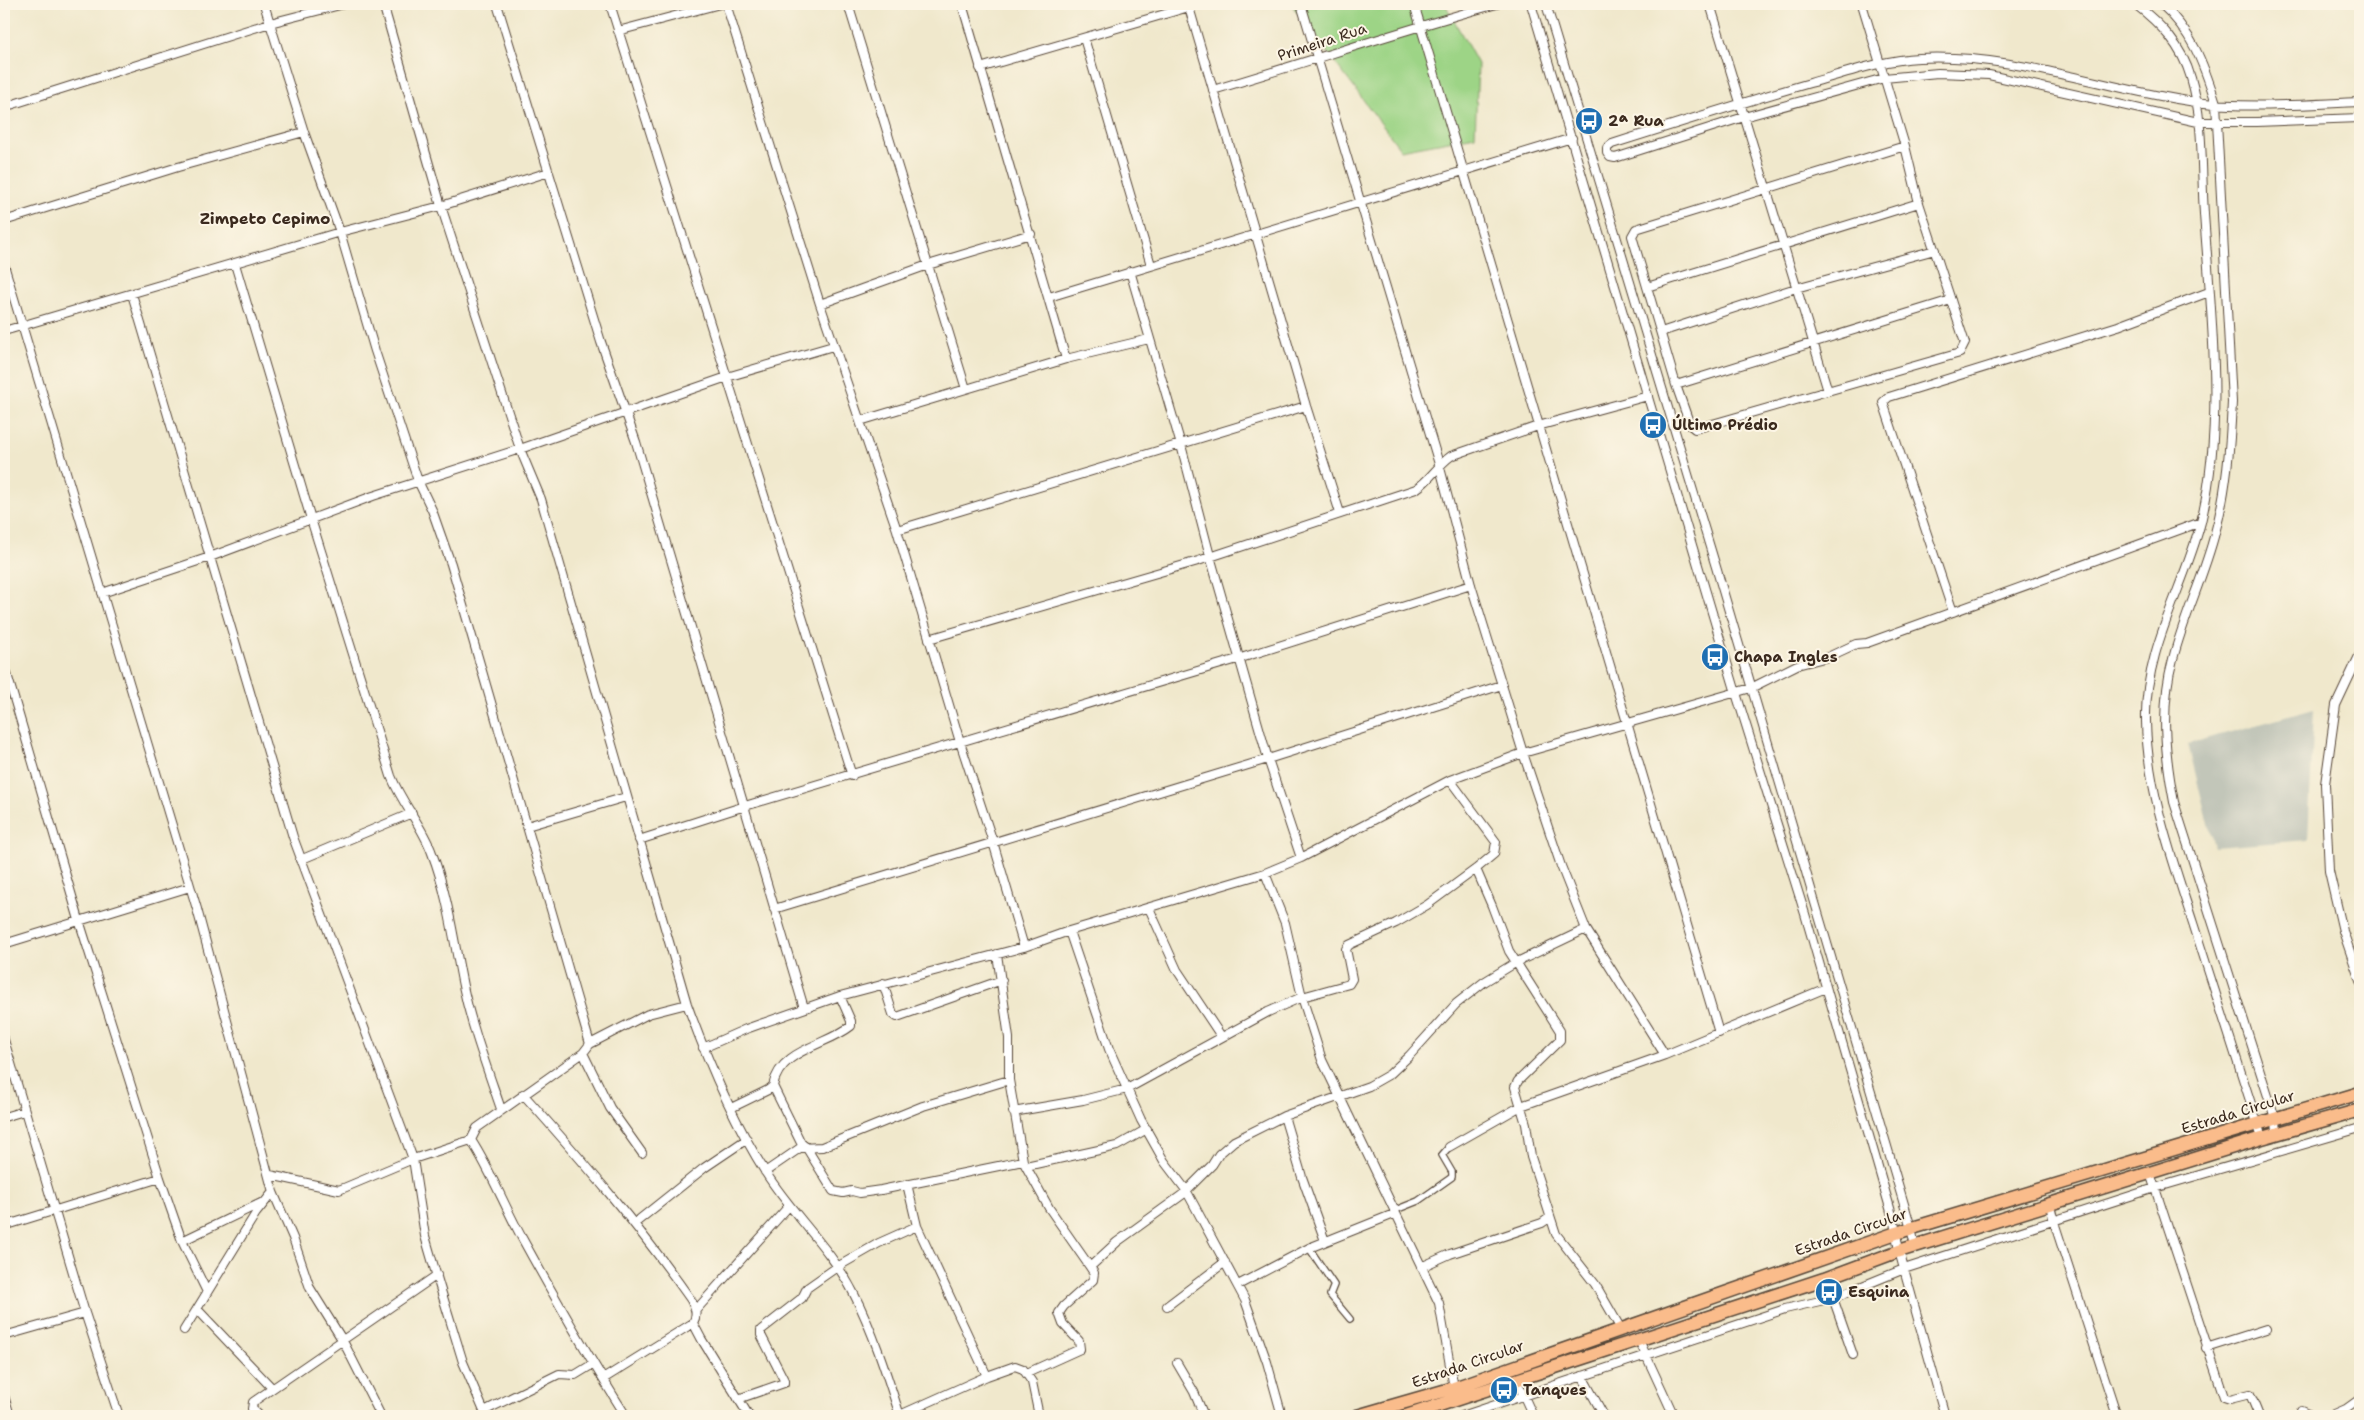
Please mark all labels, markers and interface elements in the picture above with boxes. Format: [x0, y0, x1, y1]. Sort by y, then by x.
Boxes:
street label: Primeira Rua [1275, 18, 1370, 66]
bus stop icon: 2ª Rua [1574, 106, 1604, 136]
place label: 2ª Rua [1608, 111, 1664, 131]
district label: Zimpeto Cepimo [200, 208, 330, 229]
bus stop icon: Último Prédio [1638, 410, 1668, 440]
place label: Último Prédio [1672, 414, 1778, 435]
bus stop icon: Chapa Ingles [1700, 642, 1730, 672]
place label: Chapa Ingles [1734, 647, 1838, 667]
street label: Estrada Circular [2179, 1085, 2297, 1139]
street label: Estrada Circular [1792, 1203, 1910, 1261]
bus stop icon: Esquina [1814, 1277, 1844, 1307]
place label: Esquina [1848, 1282, 1910, 1302]
street label: Estrada Circular [1409, 1335, 1527, 1393]
bus stop icon: Tanques [1489, 1375, 1519, 1405]
place label: Tanques [1523, 1380, 1587, 1400]

